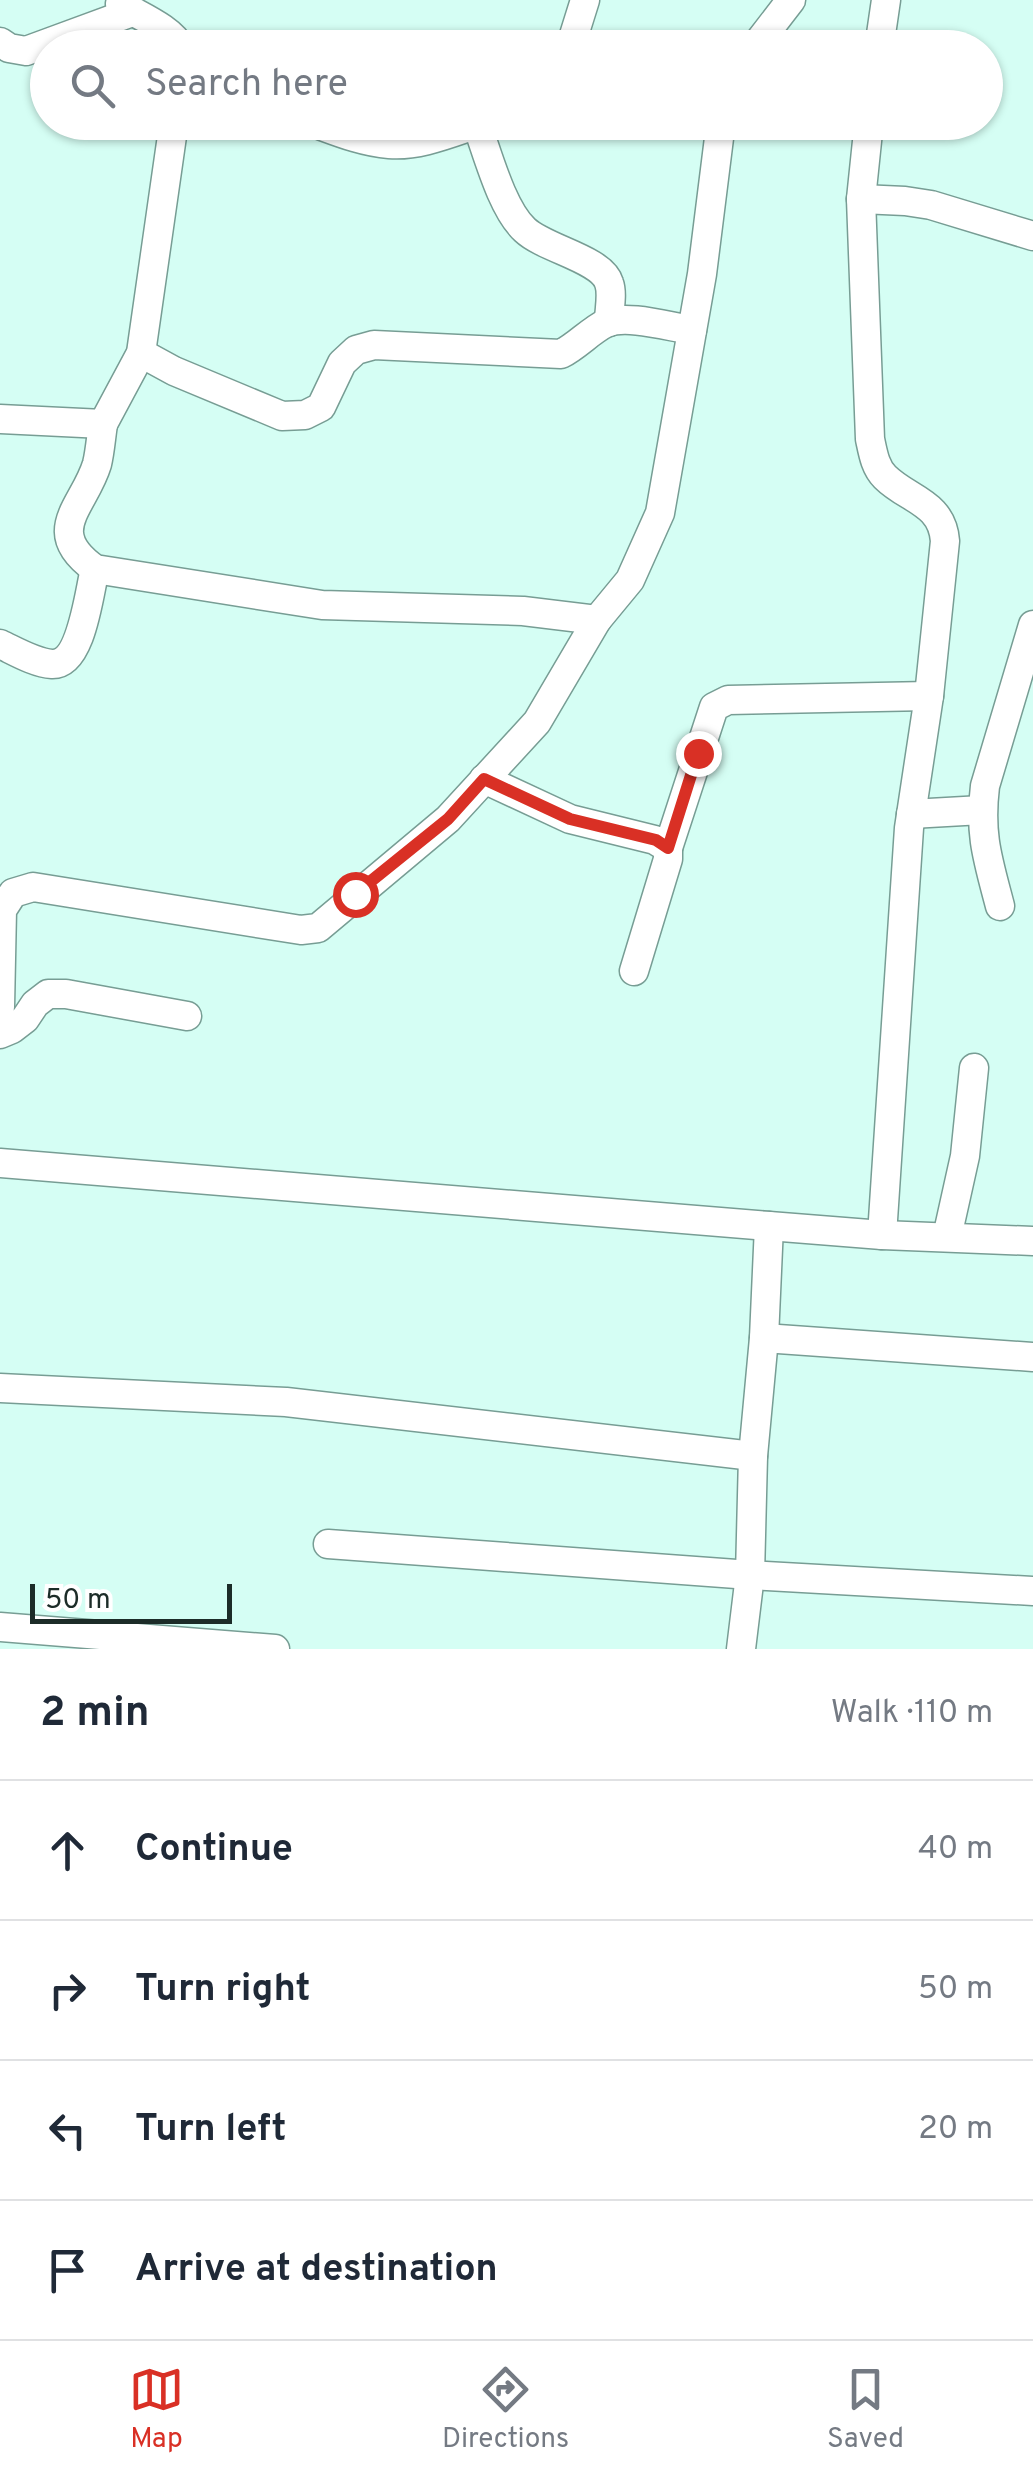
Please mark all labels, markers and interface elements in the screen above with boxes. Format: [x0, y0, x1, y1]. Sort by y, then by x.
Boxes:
search box [30, 30, 1003, 140]
icon: search [65, 58, 120, 113]
text: Search here [145, 61, 348, 110]
route end [676, 731, 722, 777]
route start [333, 872, 379, 918]
scale bar [30, 1579, 232, 1624]
text: 50 m [45, 1583, 111, 1619]
text: 2 min [40, 1688, 150, 1741]
text: Walk · 110 m [831, 1694, 993, 1734]
icon: ahead [40, 1823, 95, 1878]
text: Continue [135, 1826, 293, 1875]
text: 40 m [918, 1830, 993, 1870]
icon: right [40, 1963, 95, 2018]
text: Turn right [135, 1966, 310, 2015]
text: 50 m [918, 1970, 993, 2010]
icon: left [40, 2103, 95, 2158]
text: Turn left [135, 2106, 287, 2155]
text: 20 m [918, 2110, 993, 2150]
icon: arrive [40, 2243, 95, 2298]
text: Arrive at destination [135, 2246, 498, 2295]
tab: Map [129, 2362, 184, 2458]
tab: Directions [442, 2362, 569, 2458]
tab: Saved [827, 2362, 904, 2458]

